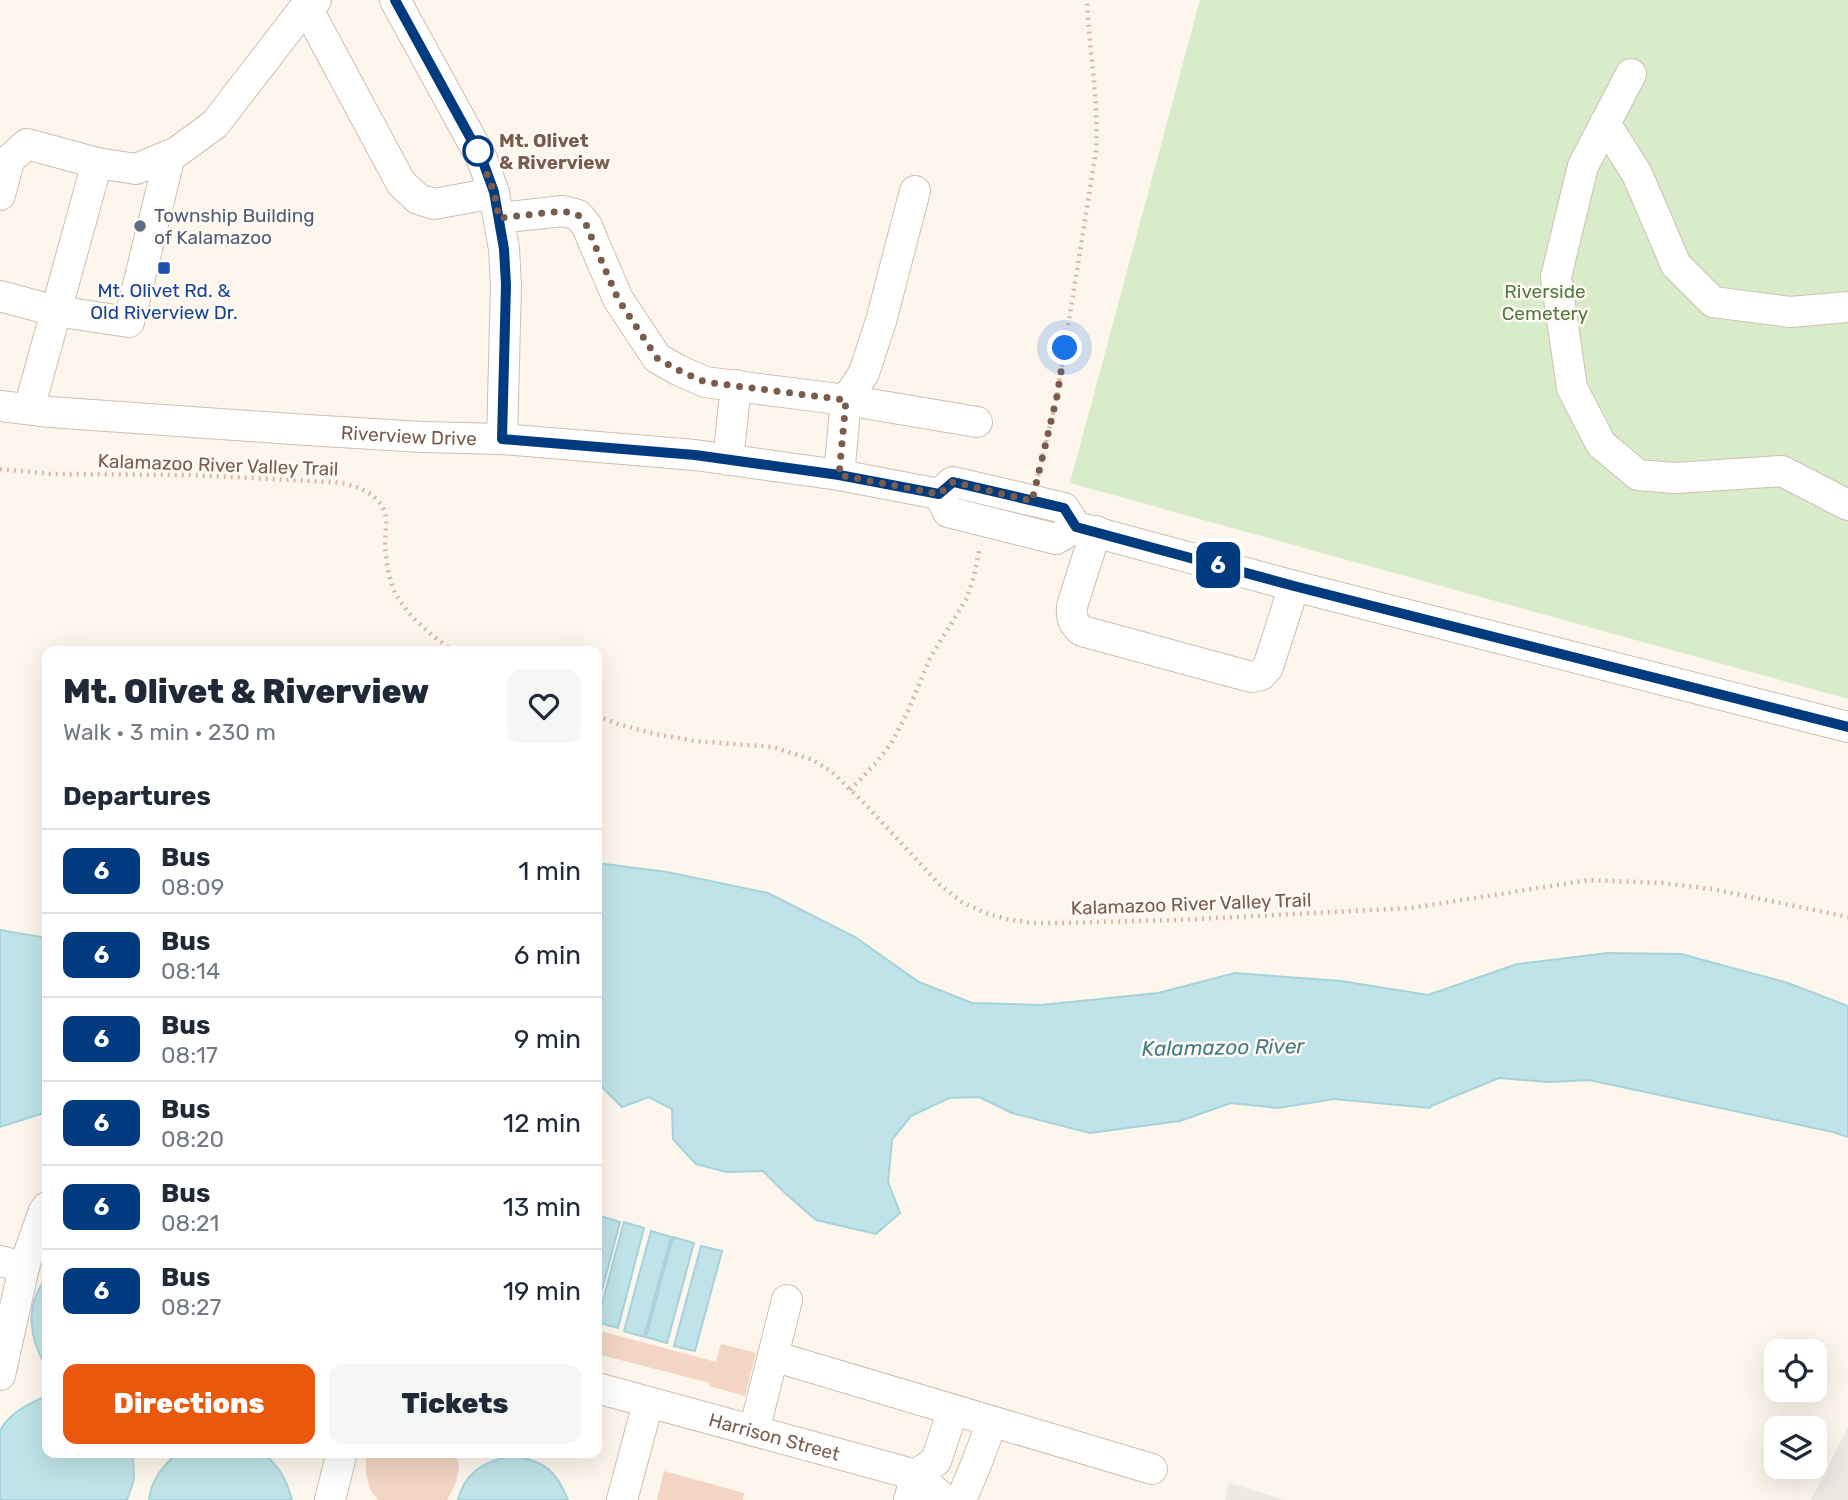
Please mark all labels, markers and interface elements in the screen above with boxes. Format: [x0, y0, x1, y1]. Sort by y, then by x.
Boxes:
place label: Mt. Olivet & Riverview [499, 129, 610, 174]
marker: Mt. Olivet & Riverview [463, 136, 493, 166]
place label: Township Building of Kalamazoo [154, 204, 315, 249]
marker: Township Building of Kalamazoo [132, 218, 148, 234]
marker: Mt. Olivet Rd. & Old Riverview Dr. [156, 260, 172, 276]
place label: Mt. Olivet Rd. & Old Riverview Dr. [90, 279, 238, 324]
park label: Riverside Cemetery [1502, 280, 1588, 325]
your location [1047, 330, 1082, 365]
street label: Riverview Drive [340, 421, 477, 450]
street label: Kalamazoo River Valley Trail [97, 449, 339, 481]
line badge: 6 [1195, 542, 1241, 588]
text: 6 [1210, 551, 1226, 579]
button: heart [507, 669, 581, 743]
text: Mt. Olivet & Riverview [63, 672, 429, 711]
text: Walk · 3 min · 230 m [63, 718, 276, 746]
text: Departures [63, 781, 211, 812]
text: Bus [161, 842, 210, 873]
text: 1 min [518, 856, 581, 887]
text: 6 [94, 857, 109, 885]
text: 08:09 [161, 873, 224, 901]
street label: Kalamazoo River Valley Trail [1070, 888, 1312, 920]
text: Bus [161, 926, 210, 957]
text: 6 min [514, 940, 581, 971]
text: 6 [94, 941, 109, 969]
text: 08:14 [161, 957, 220, 985]
text: Bus [161, 1010, 210, 1041]
text: 9 min [514, 1024, 581, 1055]
text: 6 [94, 1025, 109, 1053]
water label: Kalamazoo River [1141, 1033, 1306, 1061]
text: 08:17 [161, 1041, 218, 1069]
text: Bus [161, 1094, 210, 1125]
text: 12 min [503, 1108, 581, 1139]
text: 6 [94, 1109, 109, 1137]
text: 08:20 [161, 1125, 224, 1153]
text: Bus [161, 1178, 210, 1209]
text: 13 min [503, 1192, 581, 1223]
text: 6 [94, 1193, 109, 1221]
text: 08:21 [161, 1209, 219, 1237]
text: Bus [161, 1262, 210, 1293]
text: 19 min [503, 1276, 581, 1307]
text: 6 [94, 1277, 109, 1305]
text: 08:27 [161, 1293, 221, 1321]
map controls [1764, 1339, 1827, 1479]
button: locate [1764, 1339, 1827, 1402]
button: Directions [63, 1364, 315, 1444]
button: Tickets [329, 1364, 581, 1444]
street label: Harrison Street [706, 1408, 843, 1465]
button: layers [1764, 1416, 1827, 1479]

